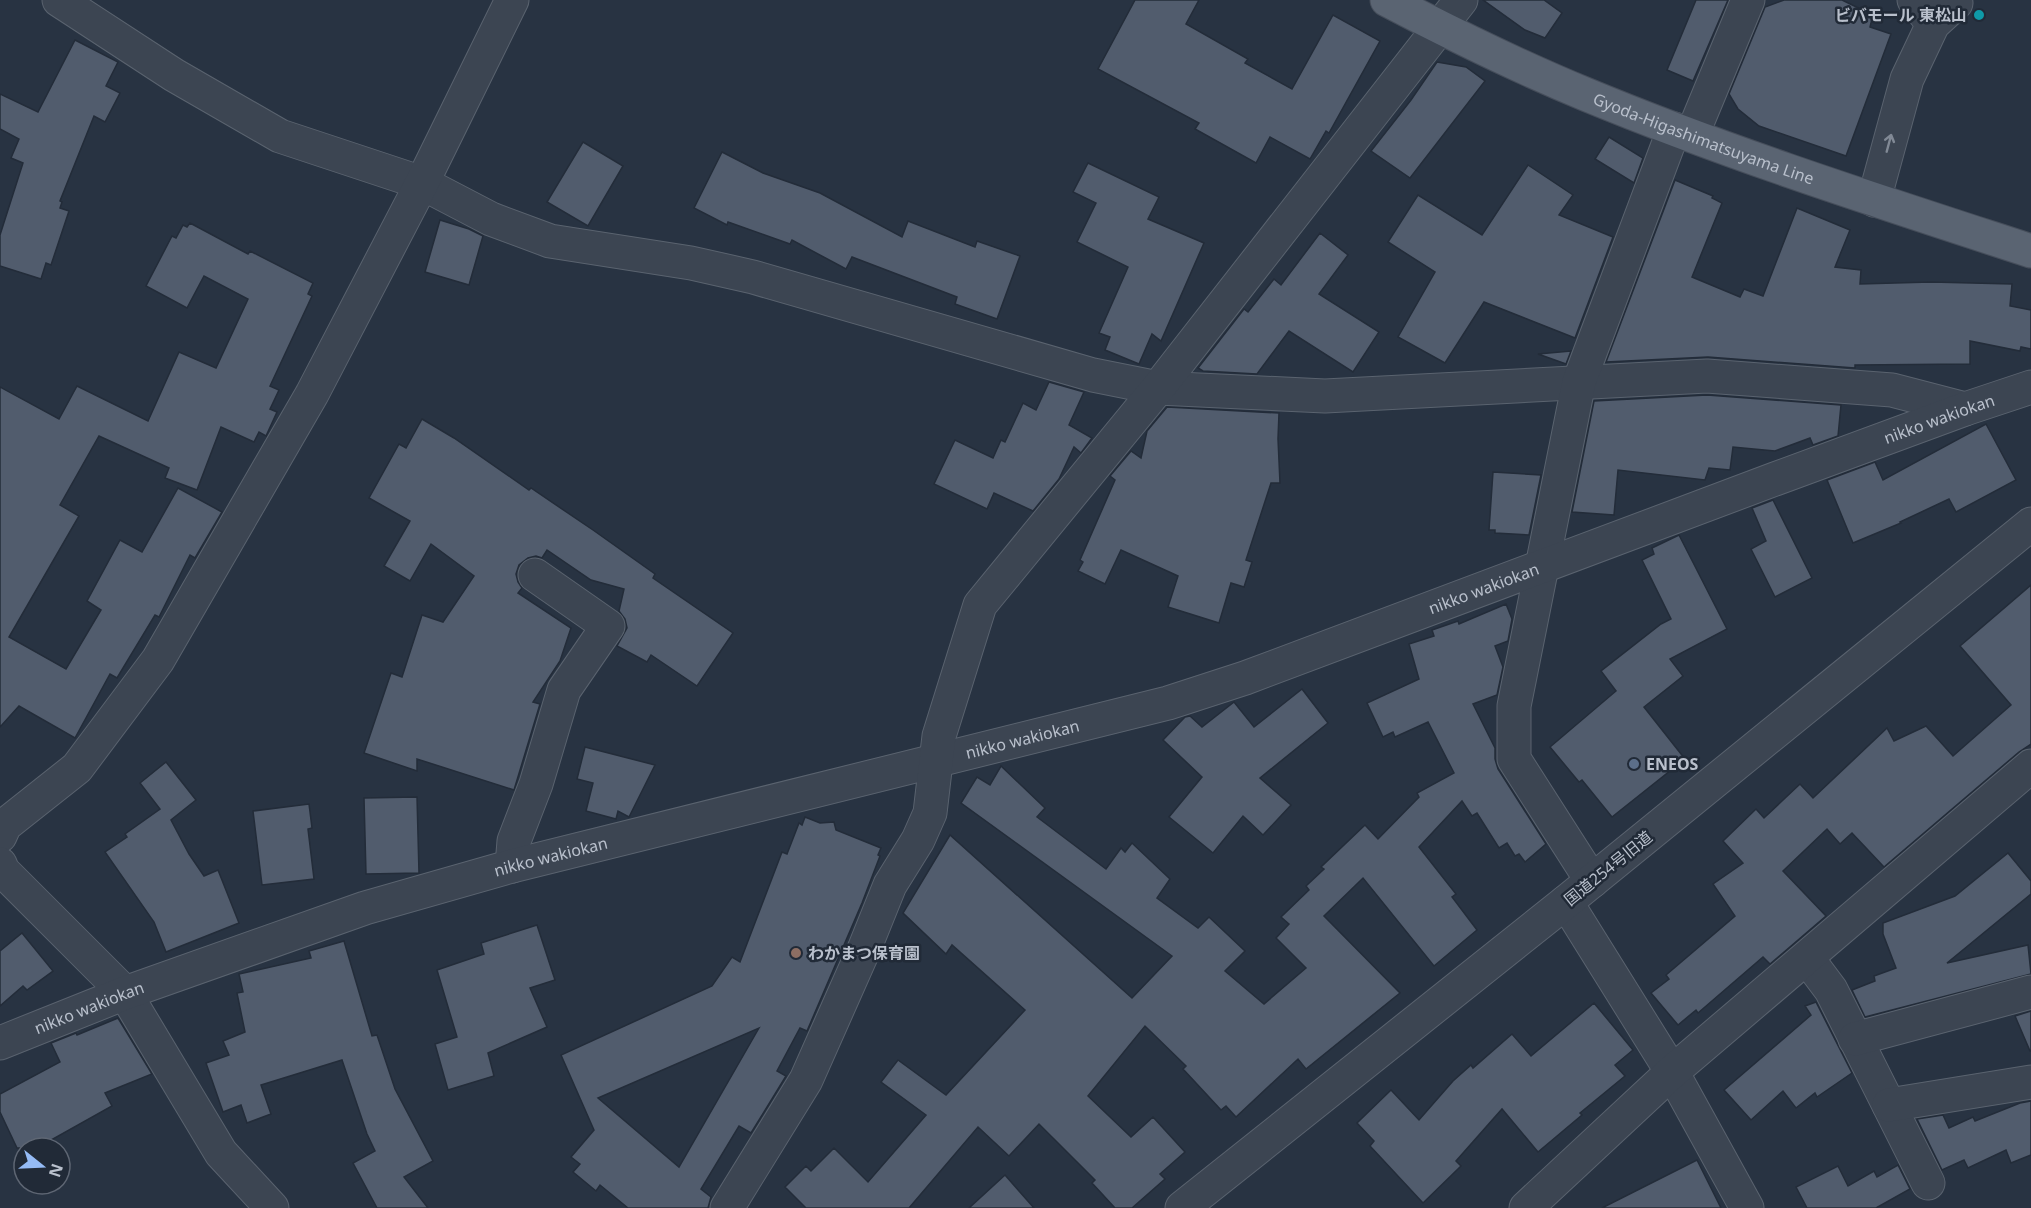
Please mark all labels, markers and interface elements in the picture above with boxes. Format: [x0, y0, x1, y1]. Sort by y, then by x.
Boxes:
place label: ビバモール 東松山 [1835, 4, 1967, 26]
marker: ビバモール 東松山 [1972, 8, 1986, 22]
street label: Gyoda-Higashimatsuyama Line [1590, 88, 1817, 190]
one-way arrow [1884, 134, 1895, 153]
street label: nikko wakiokan [1881, 389, 1997, 449]
street label: nikko wakiokan [1425, 558, 1542, 619]
street label: nikko wakiokan [963, 714, 1081, 764]
place label: ENEOS [1646, 753, 1699, 775]
marker: ENEOS [1627, 757, 1641, 771]
street label: 国道254号旧道 [1559, 826, 1657, 910]
street label: nikko wakiokan [491, 832, 610, 882]
place label: わかまつ保育園 [808, 942, 920, 964]
marker: わかまつ保育園 [789, 946, 803, 960]
street label: nikko wakiokan [31, 976, 147, 1039]
north arrow [12, 1136, 72, 1196]
text: N [44, 1161, 69, 1180]

